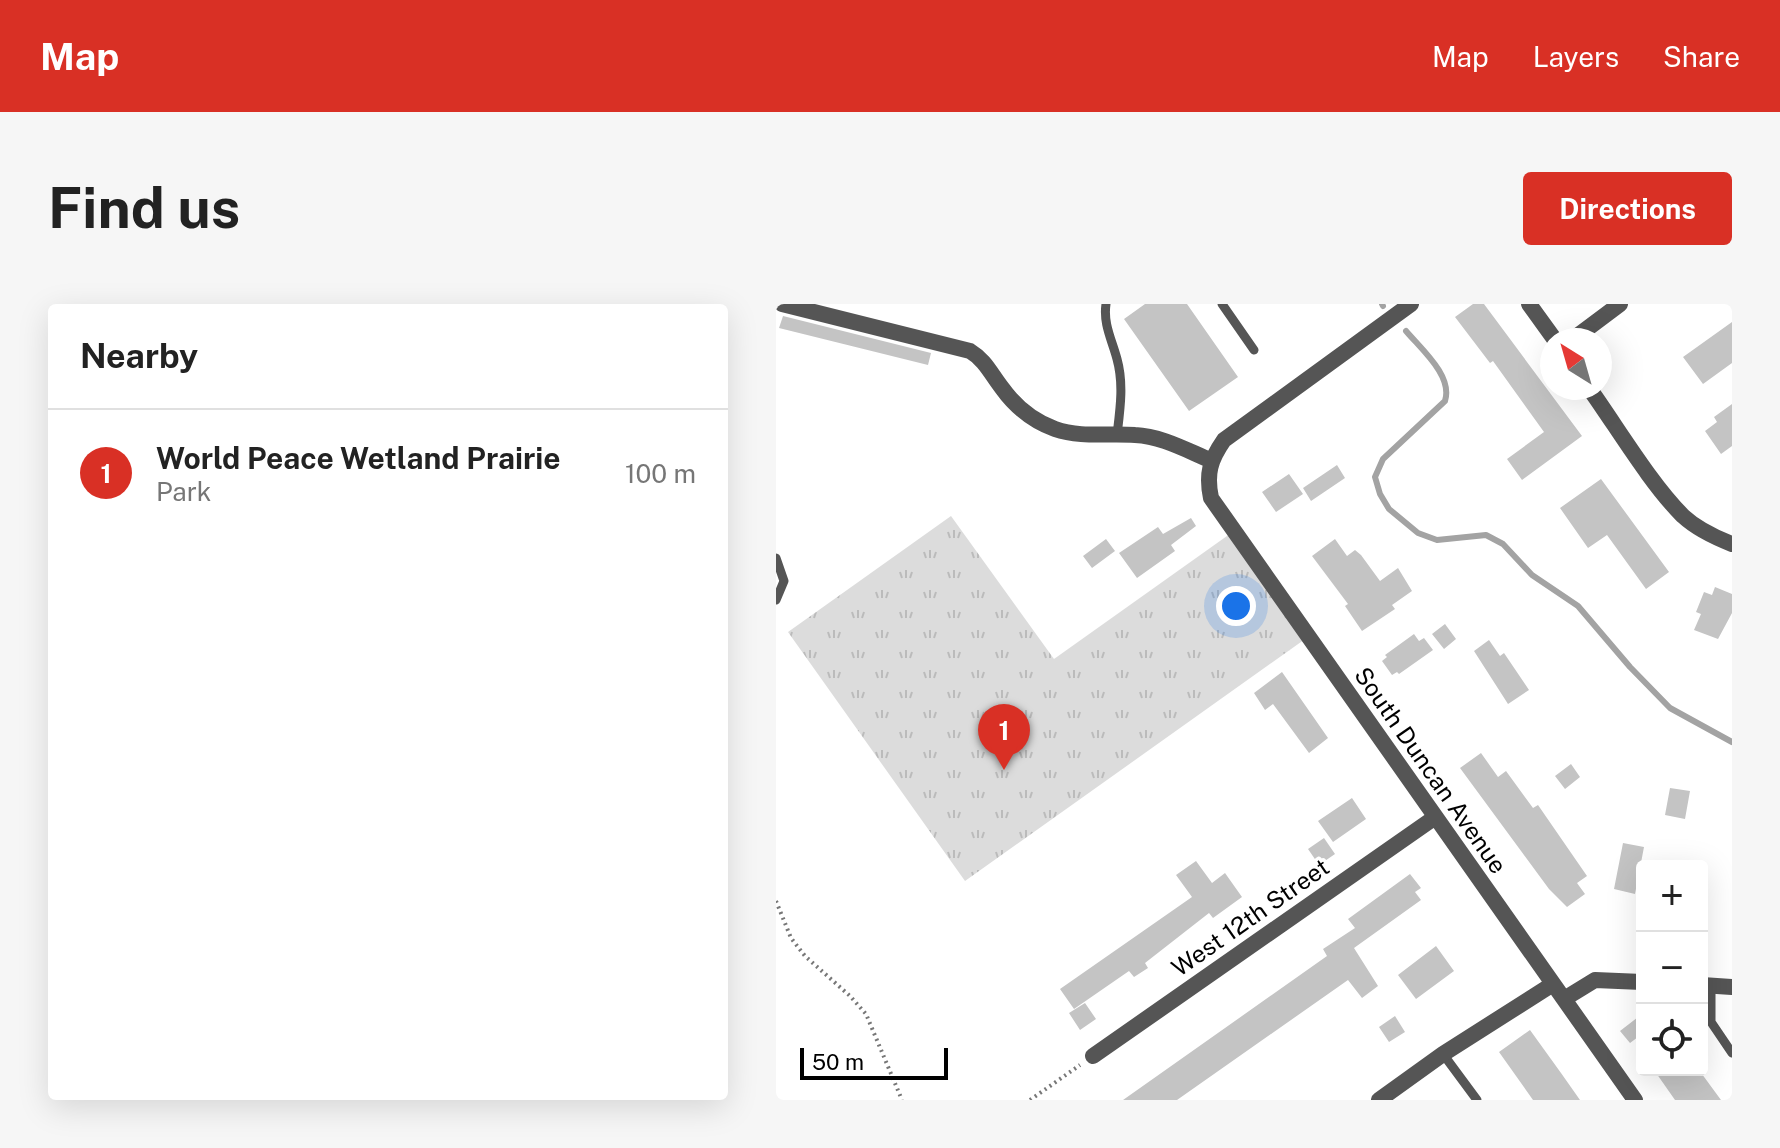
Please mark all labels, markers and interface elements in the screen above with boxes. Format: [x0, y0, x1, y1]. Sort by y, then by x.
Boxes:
text: Map [40, 34, 119, 79]
text: Map [1432, 40, 1489, 73]
text: Layers [1533, 40, 1619, 73]
text: Share [1663, 40, 1740, 73]
button: Directions [1523, 172, 1732, 245]
text: Find us [48, 175, 240, 241]
north arrow [1540, 328, 1612, 400]
text: Nearby [80, 336, 198, 376]
text: World Peace Wetland Prairie [156, 440, 561, 476]
text: 1 [100, 458, 112, 489]
text: 100 m [625, 458, 696, 489]
text: Park [156, 476, 211, 507]
your location [1216, 586, 1256, 626]
street label: South Duncan Avenue [1349, 661, 1513, 879]
pin: 1 [978, 704, 1030, 770]
street label: West 12th Street [1166, 852, 1334, 982]
map controls [1636, 860, 1708, 1076]
button: + [1636, 860, 1708, 932]
button: − [1636, 932, 1708, 1004]
button: locate [1636, 1004, 1708, 1076]
scale bar [800, 1044, 948, 1080]
text: 50 m [812, 1049, 864, 1075]

